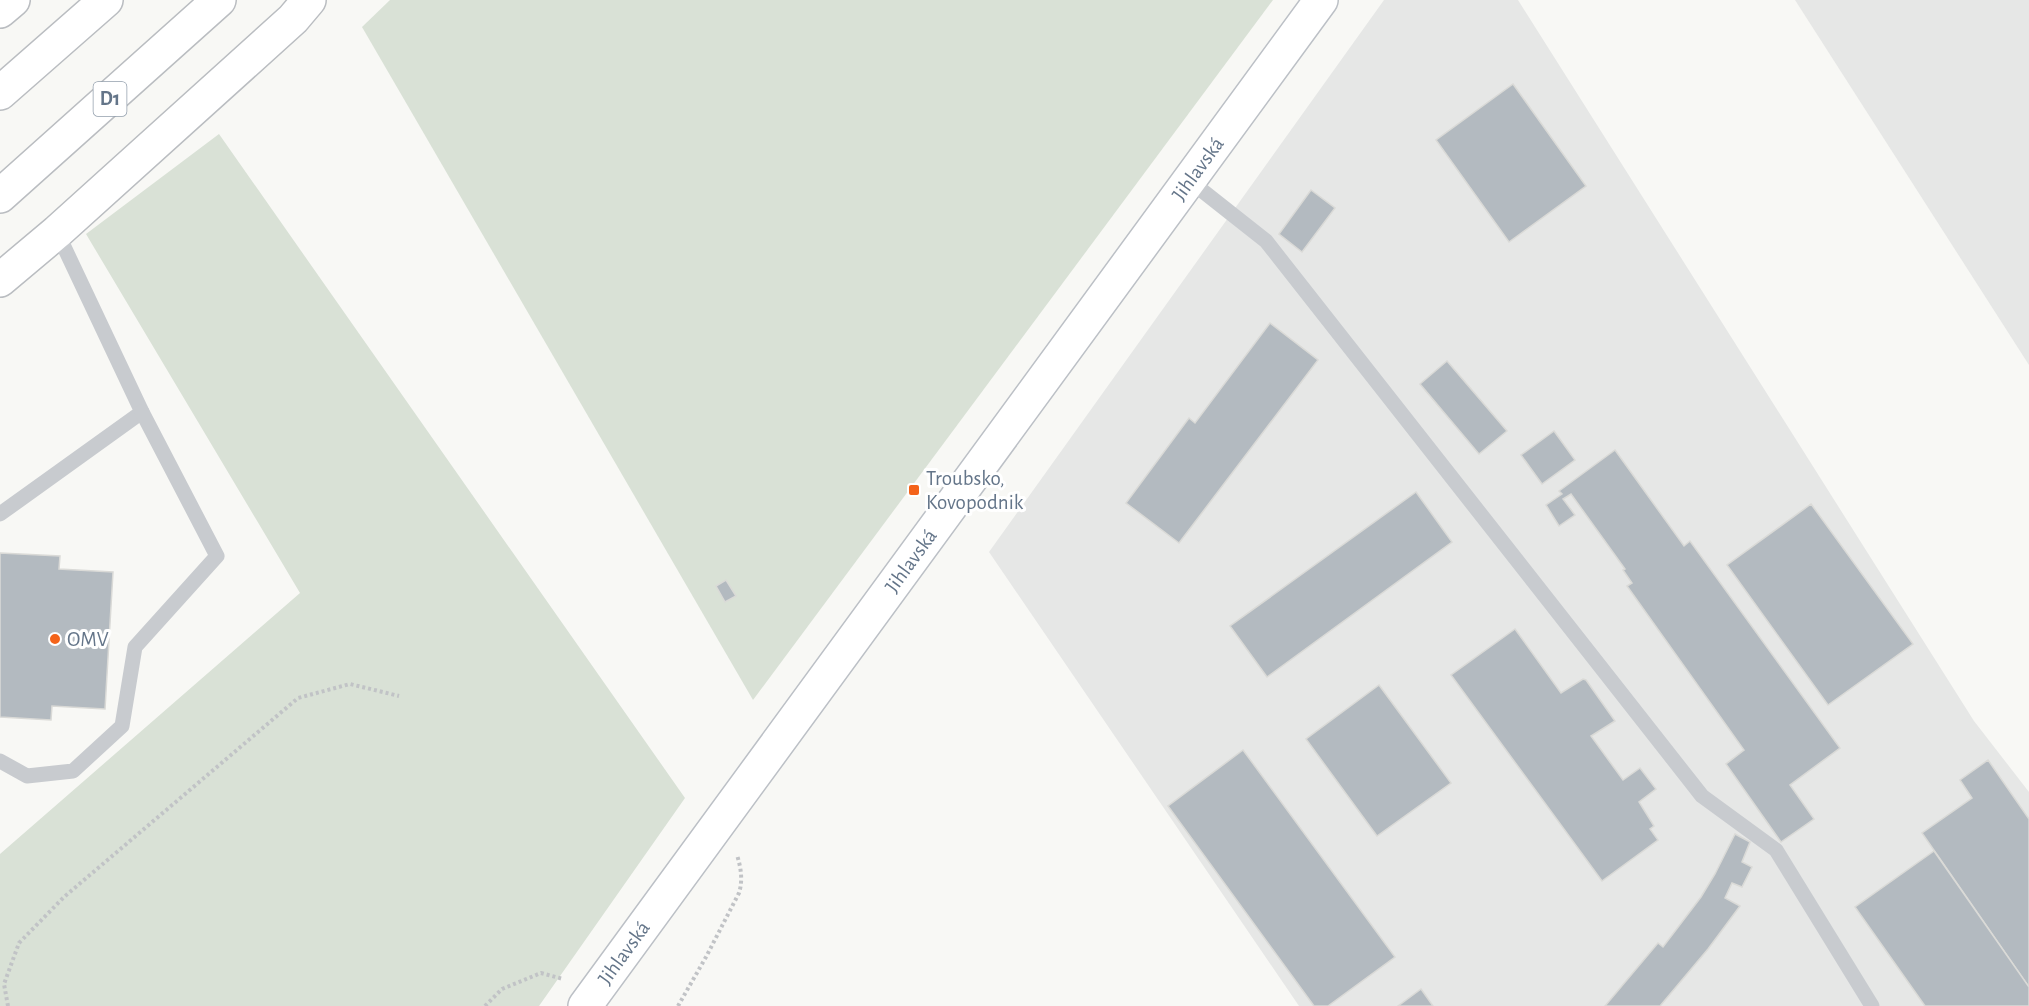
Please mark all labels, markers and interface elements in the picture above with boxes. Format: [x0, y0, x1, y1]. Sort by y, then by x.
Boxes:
road number: D1 [94, 82, 126, 116]
street label: Jihlavská [1168, 133, 1228, 205]
place label: Troubsko, Kovopodnik [926, 468, 1024, 513]
marker: Troubsko, Kovopodnik [907, 483, 921, 497]
street label: Jihlavská [881, 525, 941, 597]
place label: OMV [67, 629, 109, 650]
marker: OMV [48, 632, 62, 646]
street label: Jihlavská [594, 917, 654, 989]

